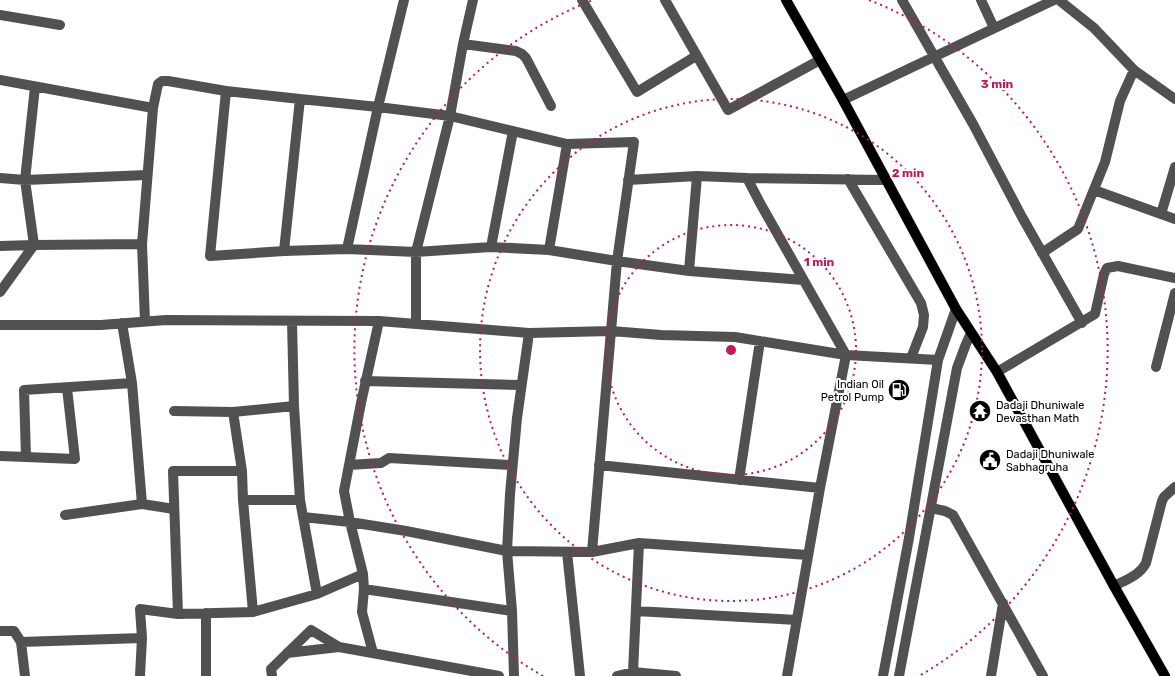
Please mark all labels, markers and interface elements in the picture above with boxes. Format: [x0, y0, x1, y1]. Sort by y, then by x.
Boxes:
text: 3 min [981, 77, 1014, 91]
text: 2 min [892, 166, 925, 180]
text: 1 min [804, 255, 835, 269]
centre of rings [724, 343, 738, 357]
fuel station icon: Indian Oil Petrol Pump [886, 377, 912, 403]
place label: Indian Oil Petrol Pump [821, 378, 884, 404]
temple icon: Dadaji Dhuniwale Devasthan Math [967, 398, 993, 424]
place label: Dadaji Dhuniwale Devasthan Math [996, 399, 1084, 425]
public building icon: Dadaji Dhuniwale Sabhagruha [977, 447, 1003, 473]
place label: Dadaji Dhuniwale Sabhagruha [1006, 448, 1094, 474]

